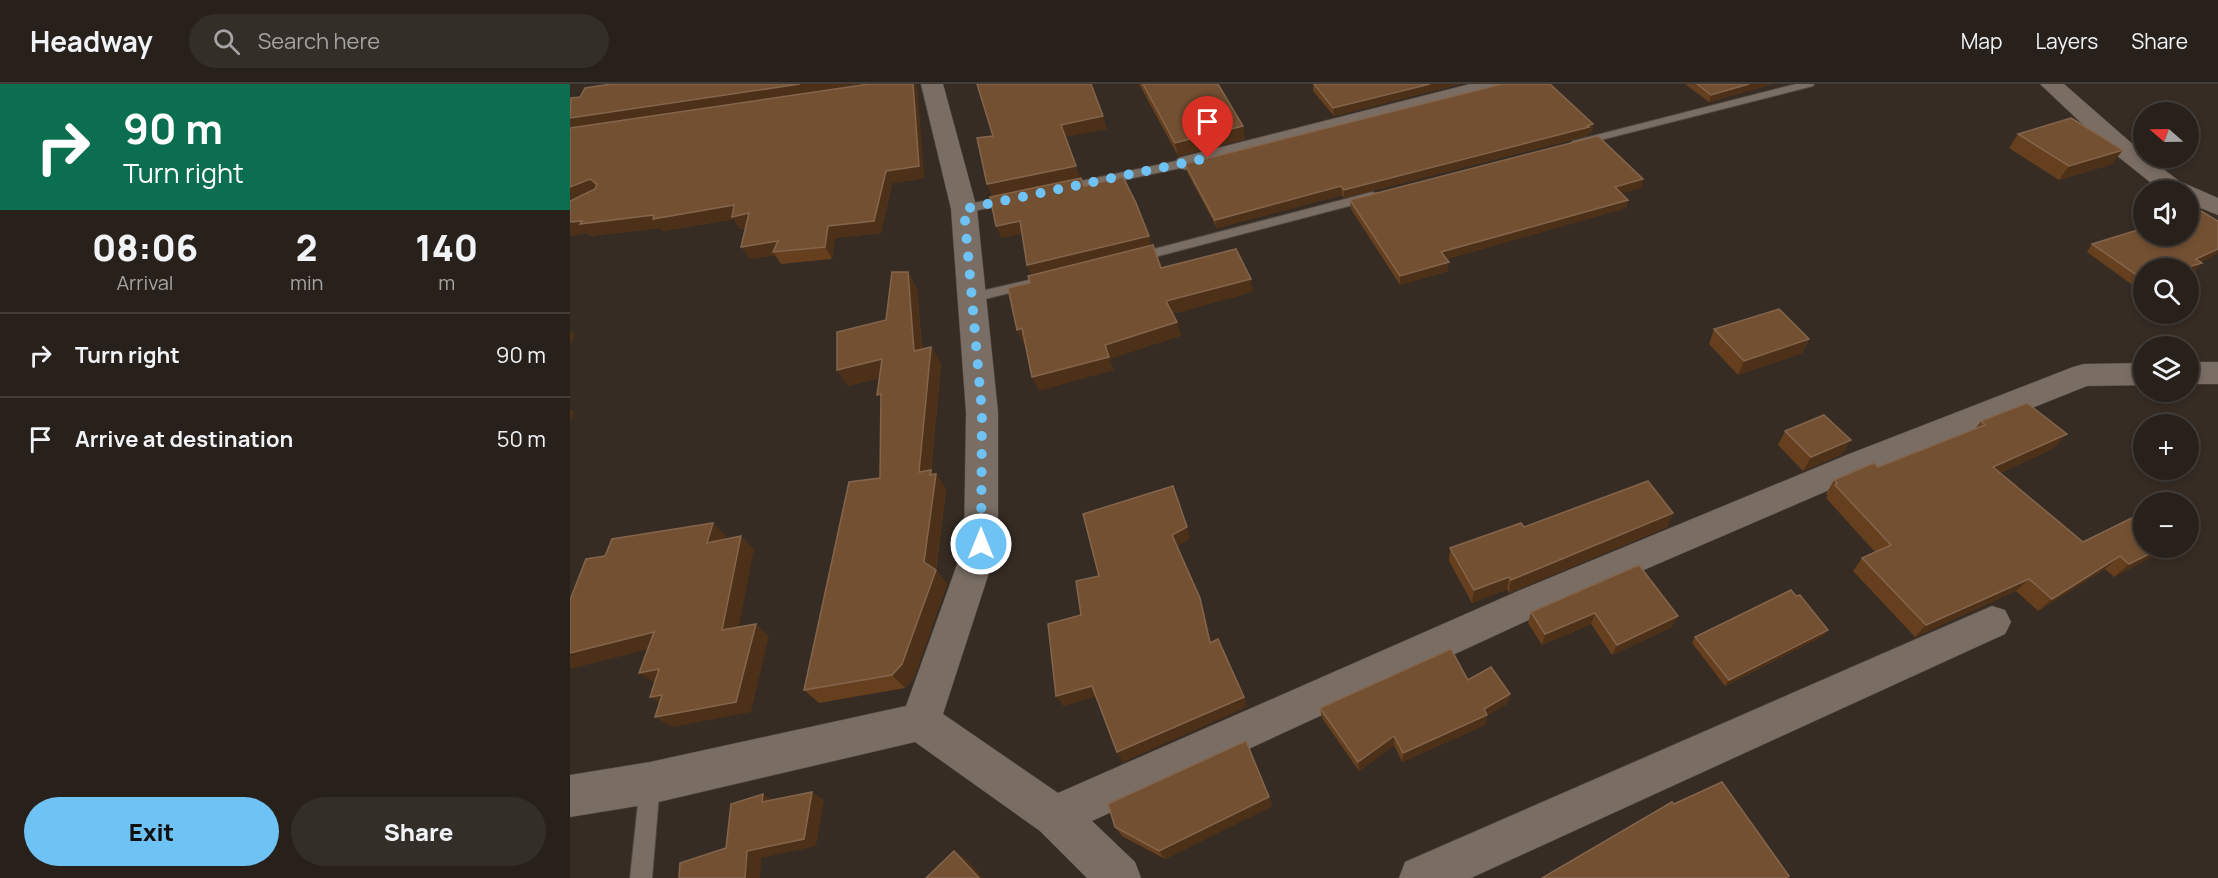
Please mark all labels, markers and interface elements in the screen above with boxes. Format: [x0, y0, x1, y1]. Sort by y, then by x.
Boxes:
search box [189, 14, 609, 68]
text: Headway [30, 22, 153, 60]
icon: search [210, 25, 243, 58]
text: Search here [258, 26, 380, 56]
text: Map [1961, 27, 2002, 55]
text: Layers [2035, 27, 2098, 55]
text: Share [2131, 27, 2188, 55]
pin [1182, 96, 1233, 158]
text: 90 m [123, 99, 223, 157]
north arrow [2133, 102, 2199, 168]
map controls [2133, 102, 2199, 558]
icon: arrive [1191, 105, 1224, 138]
icon: right [24, 108, 102, 186]
text: Turn right [123, 154, 244, 191]
button: sound [2133, 180, 2199, 246]
text: 08:06 [92, 223, 198, 272]
text: 2 [296, 223, 318, 272]
text: 140 [415, 223, 478, 272]
button: search [2133, 258, 2199, 324]
text: Arrival [116, 269, 174, 296]
text: min [290, 269, 323, 296]
text: m [438, 269, 455, 296]
button: layers [2133, 336, 2199, 402]
icon: right [24, 339, 57, 372]
text: Turn right [75, 340, 180, 370]
text: 90 m [496, 340, 546, 370]
button: + [2133, 414, 2199, 480]
icon: arrive [24, 423, 57, 456]
text: Arrive at destination [75, 424, 293, 454]
text: 50 m [497, 424, 546, 454]
button: − [2133, 492, 2199, 558]
position arrow [949, 512, 1013, 576]
button: Exit [24, 797, 279, 866]
button: Share [291, 797, 546, 866]

